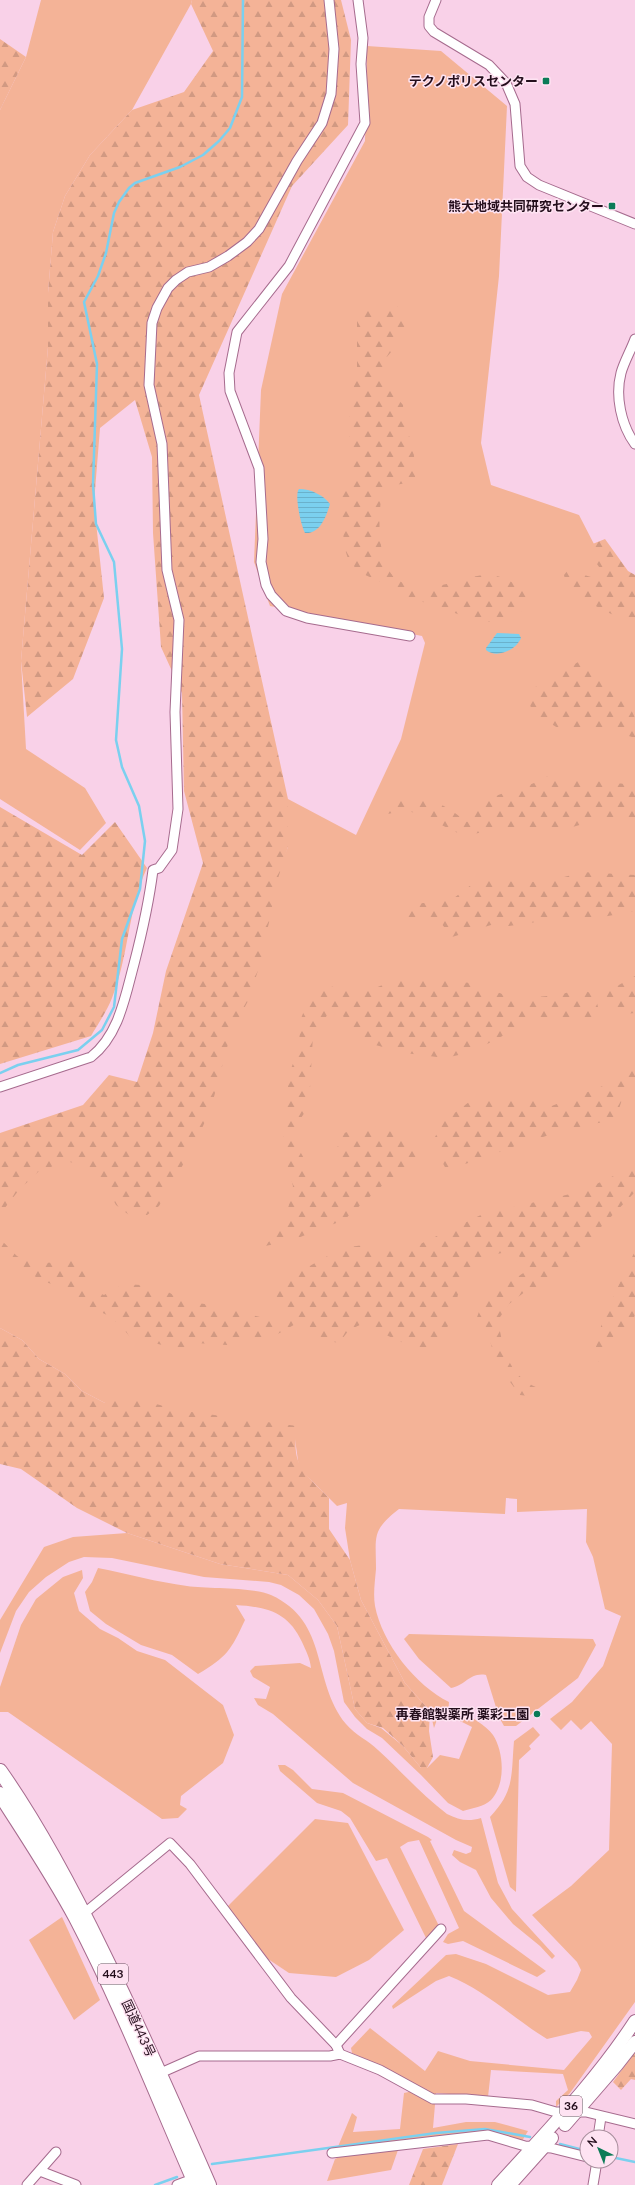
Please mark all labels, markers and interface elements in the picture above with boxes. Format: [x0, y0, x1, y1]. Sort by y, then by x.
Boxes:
place label: テクノポリスセンター [409, 73, 538, 89]
marker: テクノポリスセンター [541, 76, 551, 86]
place label: 熊大地域共同研究センター [448, 198, 604, 214]
marker: 熊大地域共同研究センター [607, 201, 617, 211]
place label: 再春館製薬所 薬彩工園 [396, 1706, 529, 1722]
marker: 再春館製薬所 薬彩工園 [532, 1709, 542, 1719]
road number: 443 [98, 1964, 128, 1984]
street label: 国道443号 [119, 1997, 159, 2059]
road number: 36 [560, 2096, 582, 2116]
north arrow [579, 2129, 619, 2169]
text: N [584, 2134, 599, 2149]

